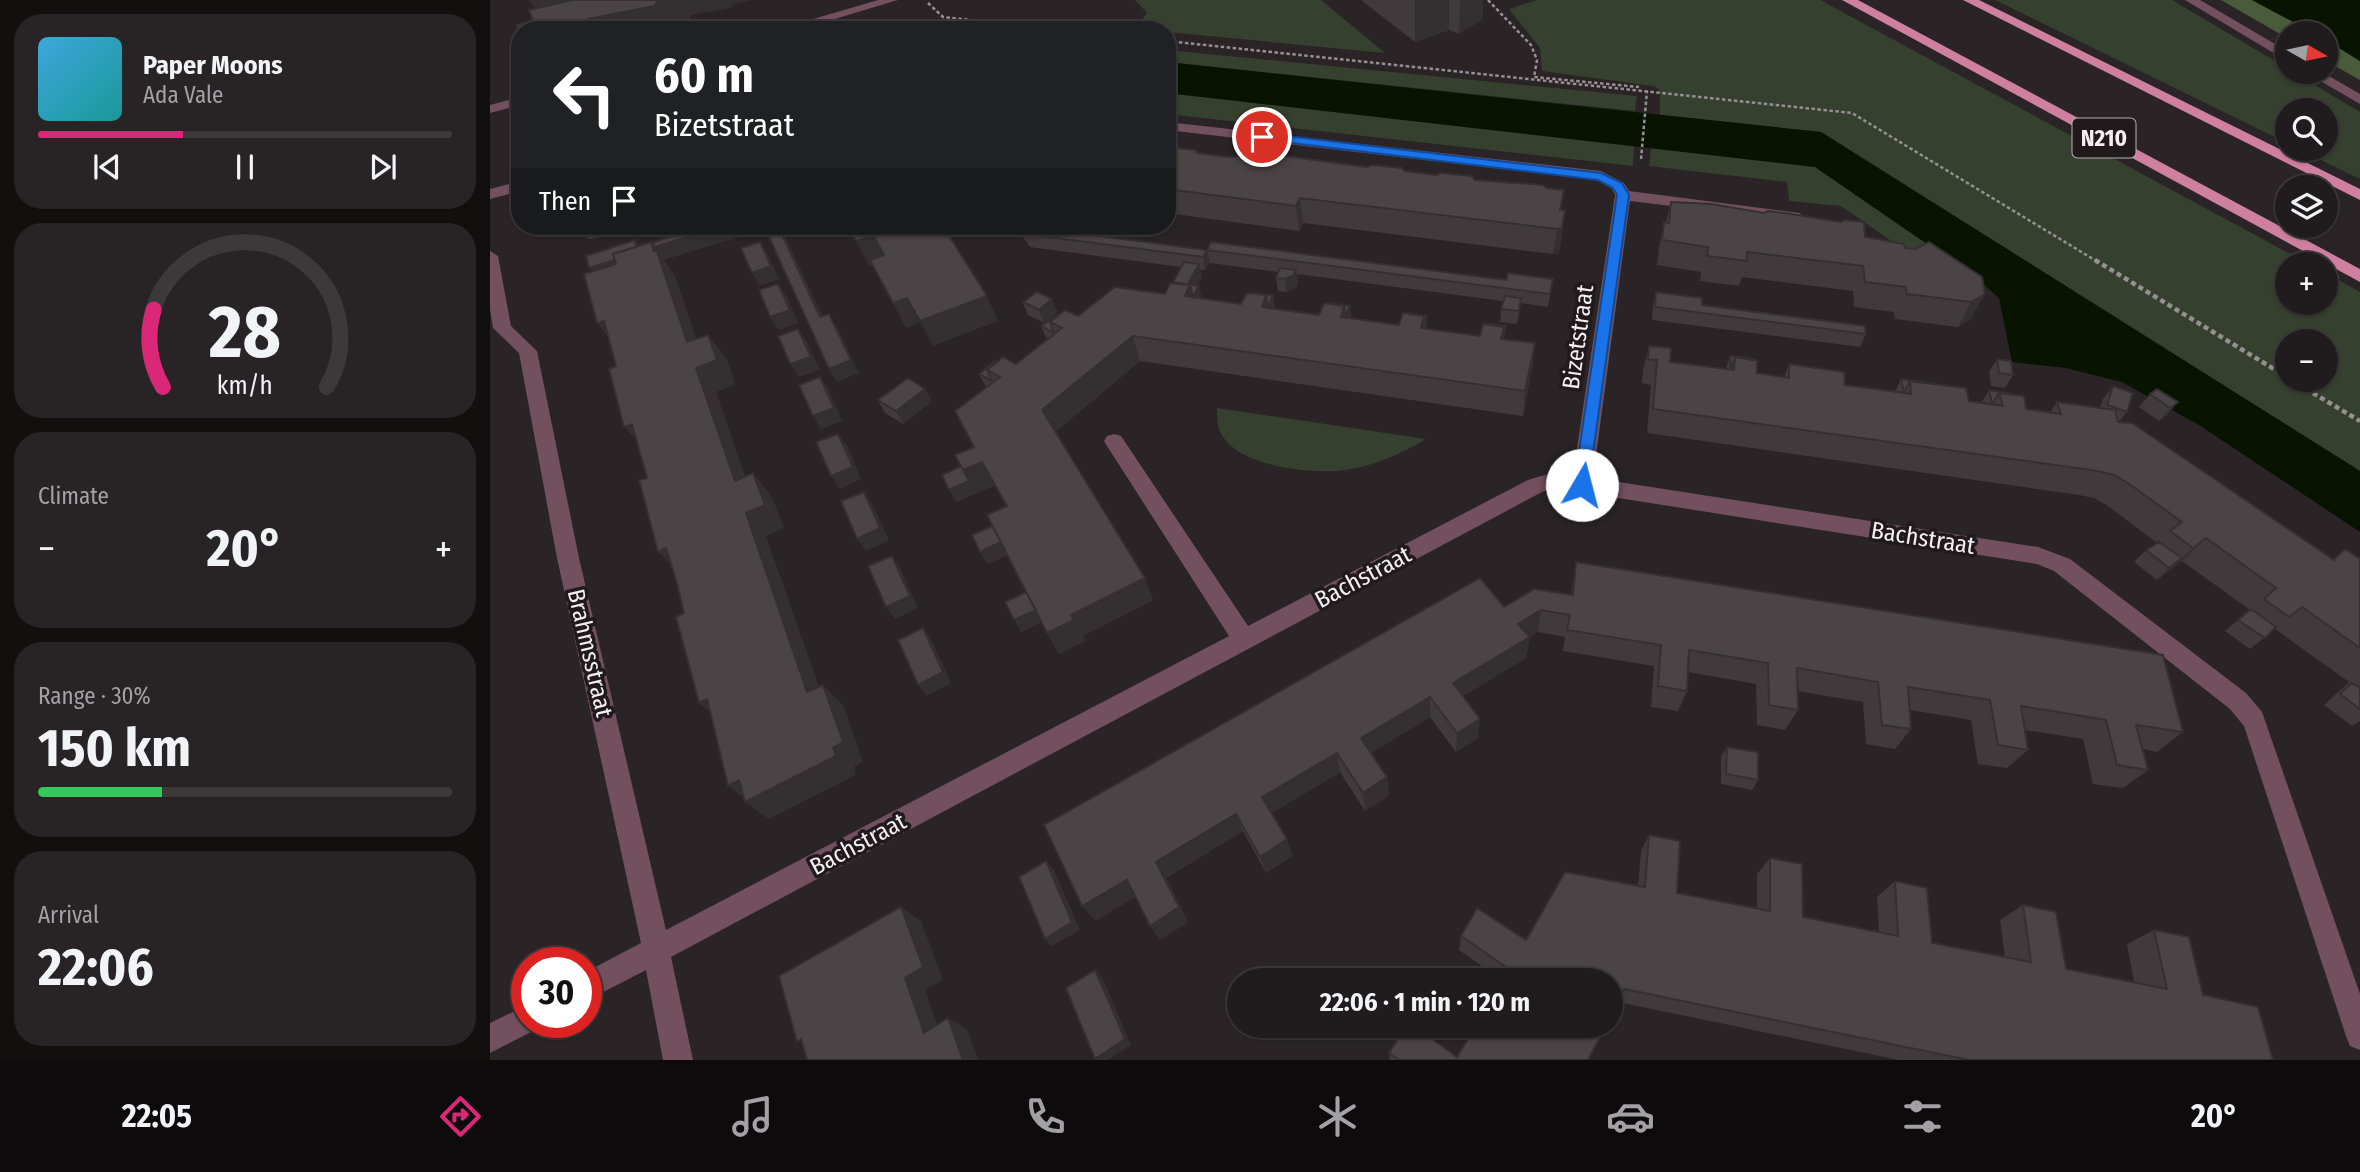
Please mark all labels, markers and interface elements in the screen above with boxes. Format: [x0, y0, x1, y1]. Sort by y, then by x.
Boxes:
north arrow [2275, 21, 2338, 84]
map controls [2275, 21, 2338, 392]
text: 60 m [654, 46, 754, 105]
icon: left [539, 49, 630, 140]
text: Paper Moons [143, 50, 283, 81]
text: Ada Vale [143, 81, 223, 109]
button: search [2275, 98, 2338, 161]
text: Bizetstraat [654, 106, 794, 144]
pin [1232, 107, 1292, 167]
icon: arrive [1243, 118, 1281, 156]
road number: N210 [2072, 119, 2136, 158]
icon: previous [88, 148, 126, 186]
icon: pause [226, 148, 264, 186]
icon: next [364, 148, 402, 186]
button: layers [2275, 175, 2338, 238]
icon: arrive [605, 182, 643, 220]
text: Then [539, 186, 591, 217]
button: + [2275, 252, 2338, 315]
street label: Bizetstraat [1557, 283, 1599, 391]
text: 28 [208, 289, 281, 376]
button: − [2275, 329, 2338, 392]
text: km/h [217, 371, 273, 401]
position arrow [1545, 448, 1619, 522]
text: Climate [38, 482, 109, 510]
street label: Bachstraat [1869, 516, 1977, 560]
text: 20° [207, 517, 283, 580]
text: − [38, 526, 55, 572]
text: + [435, 526, 452, 572]
street label: Bachstraat [1310, 540, 1416, 614]
street label: Brahmsstraat [562, 586, 618, 720]
text: Range · 30% [38, 682, 151, 710]
text: 150 km [38, 717, 191, 780]
street label: Bachstraat [805, 807, 911, 881]
text: Arrival [38, 901, 99, 929]
text: 22:06 [38, 936, 154, 999]
speed limit sign: 30 [511, 947, 602, 1038]
text: 22:06 · 1 min · 120 m [1320, 987, 1530, 1018]
icon: directions [436, 1092, 485, 1141]
icon: music [728, 1092, 777, 1141]
icon: phone [1021, 1092, 1070, 1141]
icon: climate [1313, 1092, 1362, 1141]
icon: car [1606, 1092, 1655, 1141]
icon: filters [1898, 1092, 1947, 1141]
text: 22:05 [122, 1097, 192, 1135]
text: 20° [2191, 1097, 2238, 1135]

